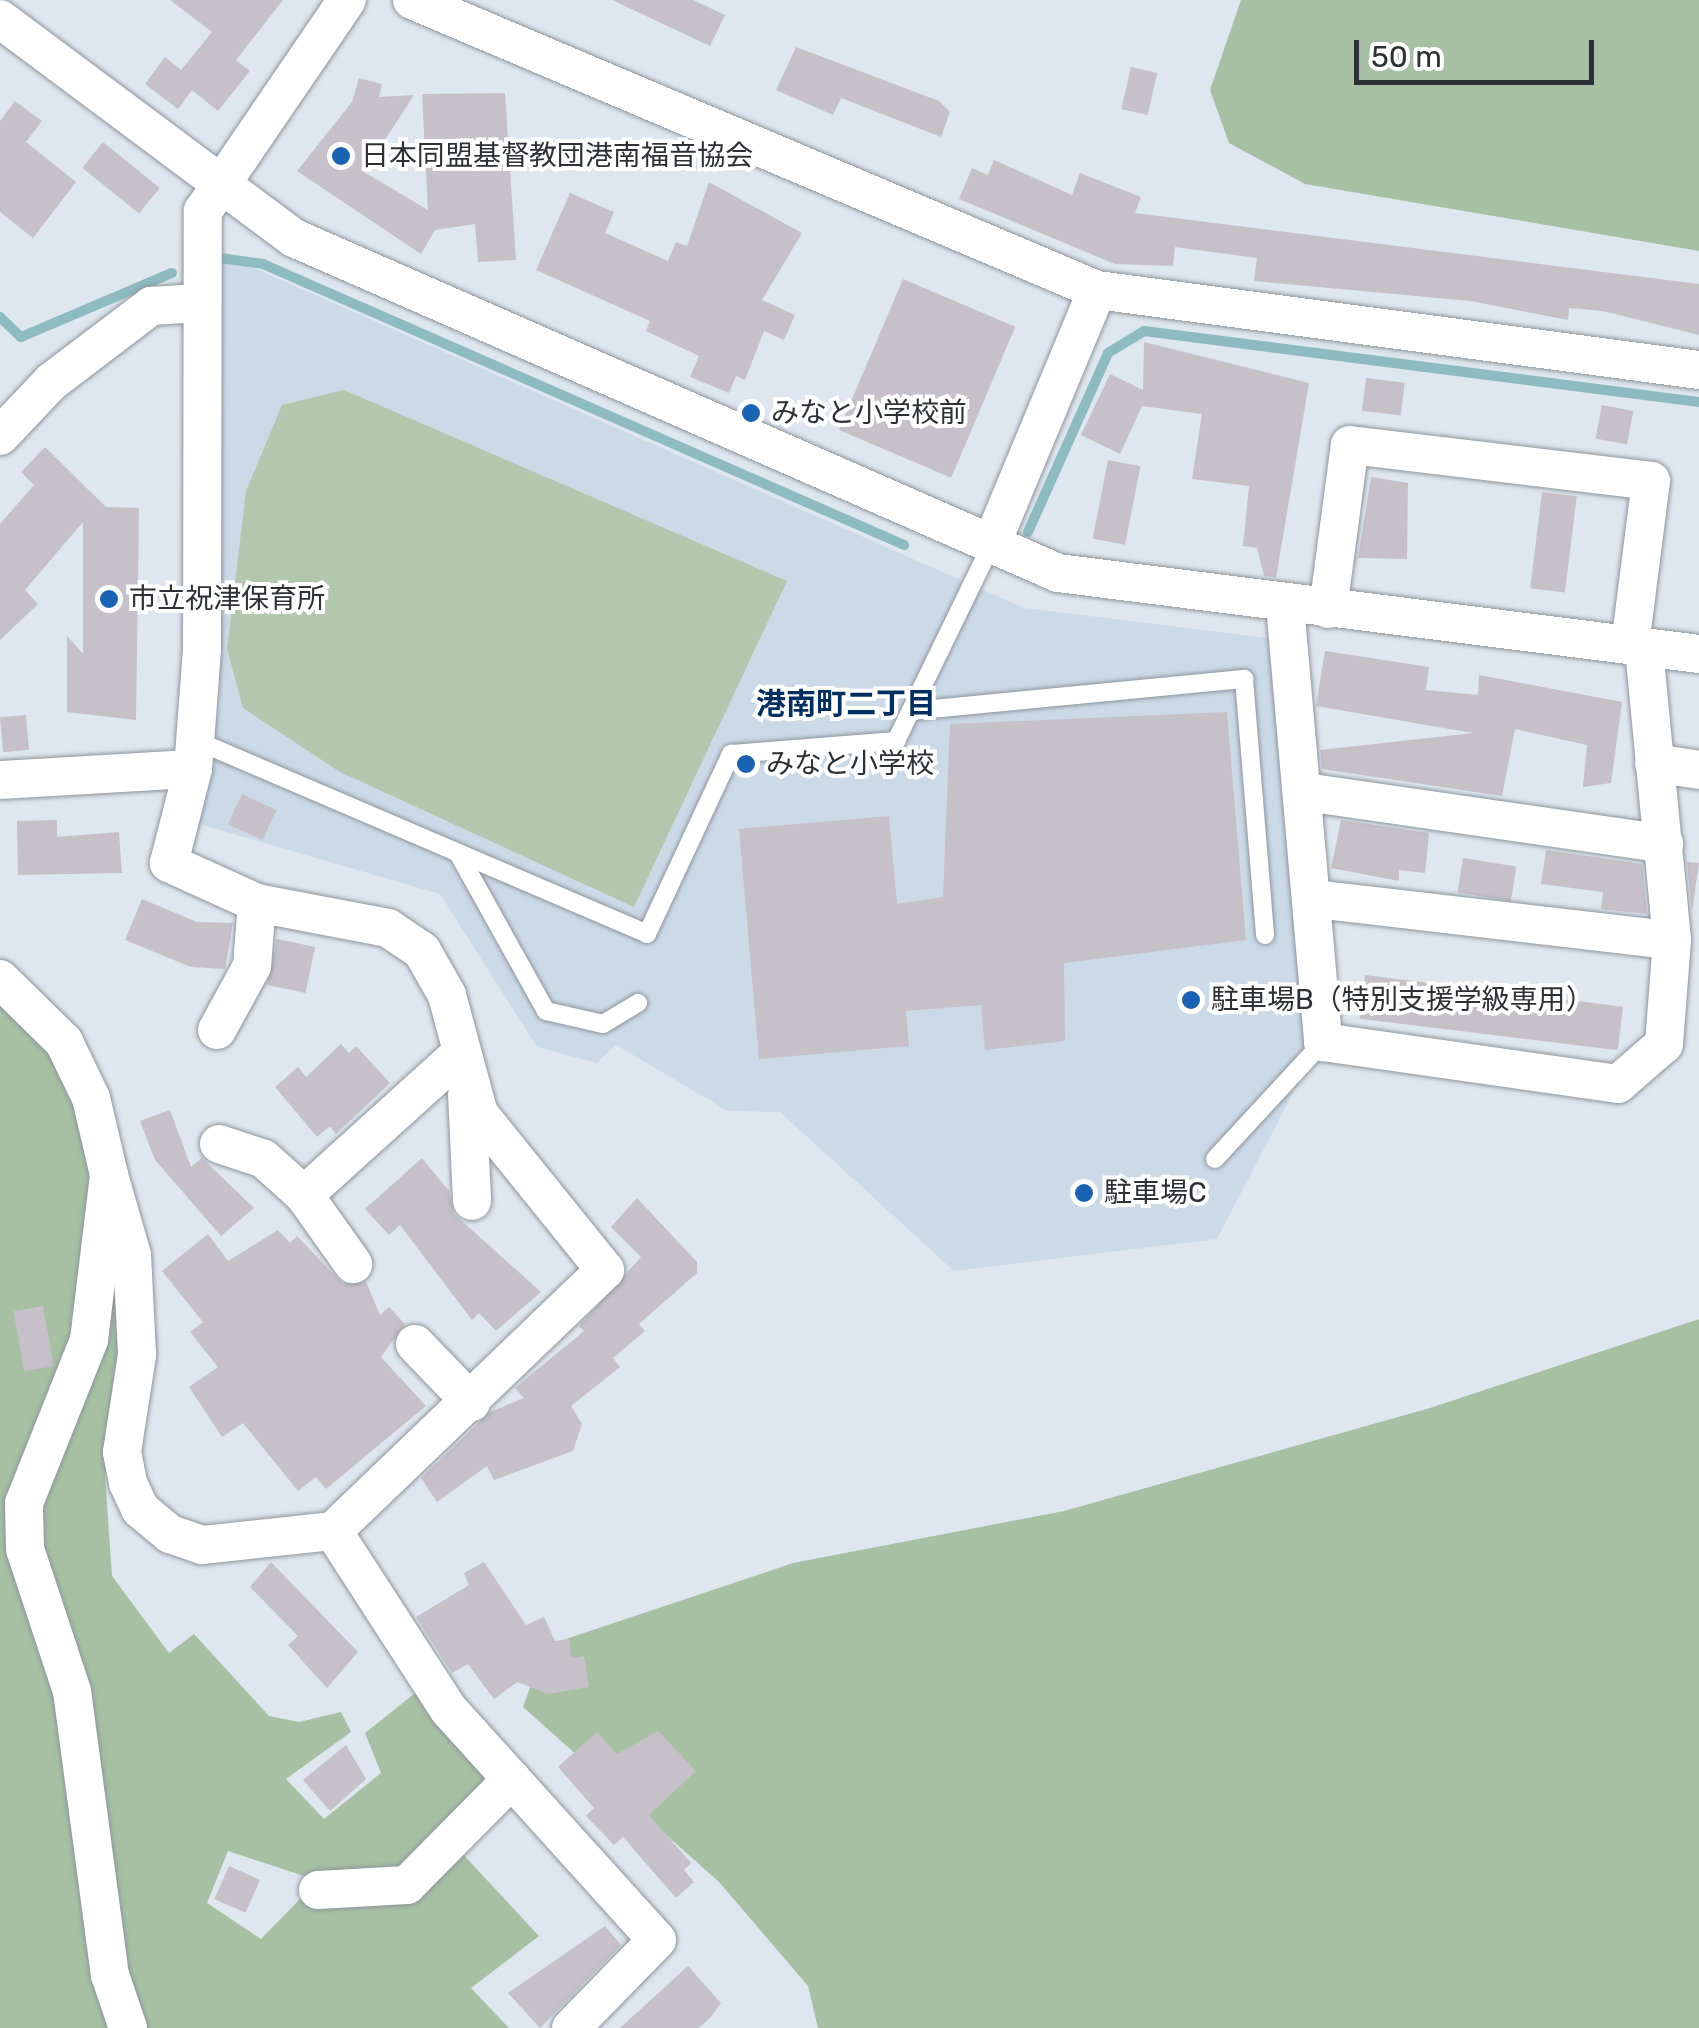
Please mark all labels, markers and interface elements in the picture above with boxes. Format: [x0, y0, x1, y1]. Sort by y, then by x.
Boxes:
scale bar [1359, 20, 1599, 82]
text: 50 m [1371, 39, 1442, 75]
place label: 日本同盟基督教団港南福音協会 [361, 139, 753, 173]
marker: 日本同盟基督教団港南福音協会 [330, 145, 352, 167]
place label: みなと小学校前 [771, 396, 967, 430]
marker: みなと小学校前 [740, 402, 762, 424]
place label: 市立祝津保育所 [129, 582, 325, 616]
marker: 市立祝津保育所 [98, 588, 120, 610]
district label: 港南町二丁目 [756, 686, 936, 722]
place label: みなと小学校 [766, 747, 934, 781]
marker: みなと小学校 [735, 753, 757, 775]
place label: 駐車場B（特別支援学級専用） [1211, 983, 1594, 1017]
marker: 駐車場B（特別支援学級専用） [1180, 989, 1202, 1011]
place label: 駐車場C [1104, 1176, 1207, 1210]
marker: 駐車場C [1073, 1182, 1095, 1204]

